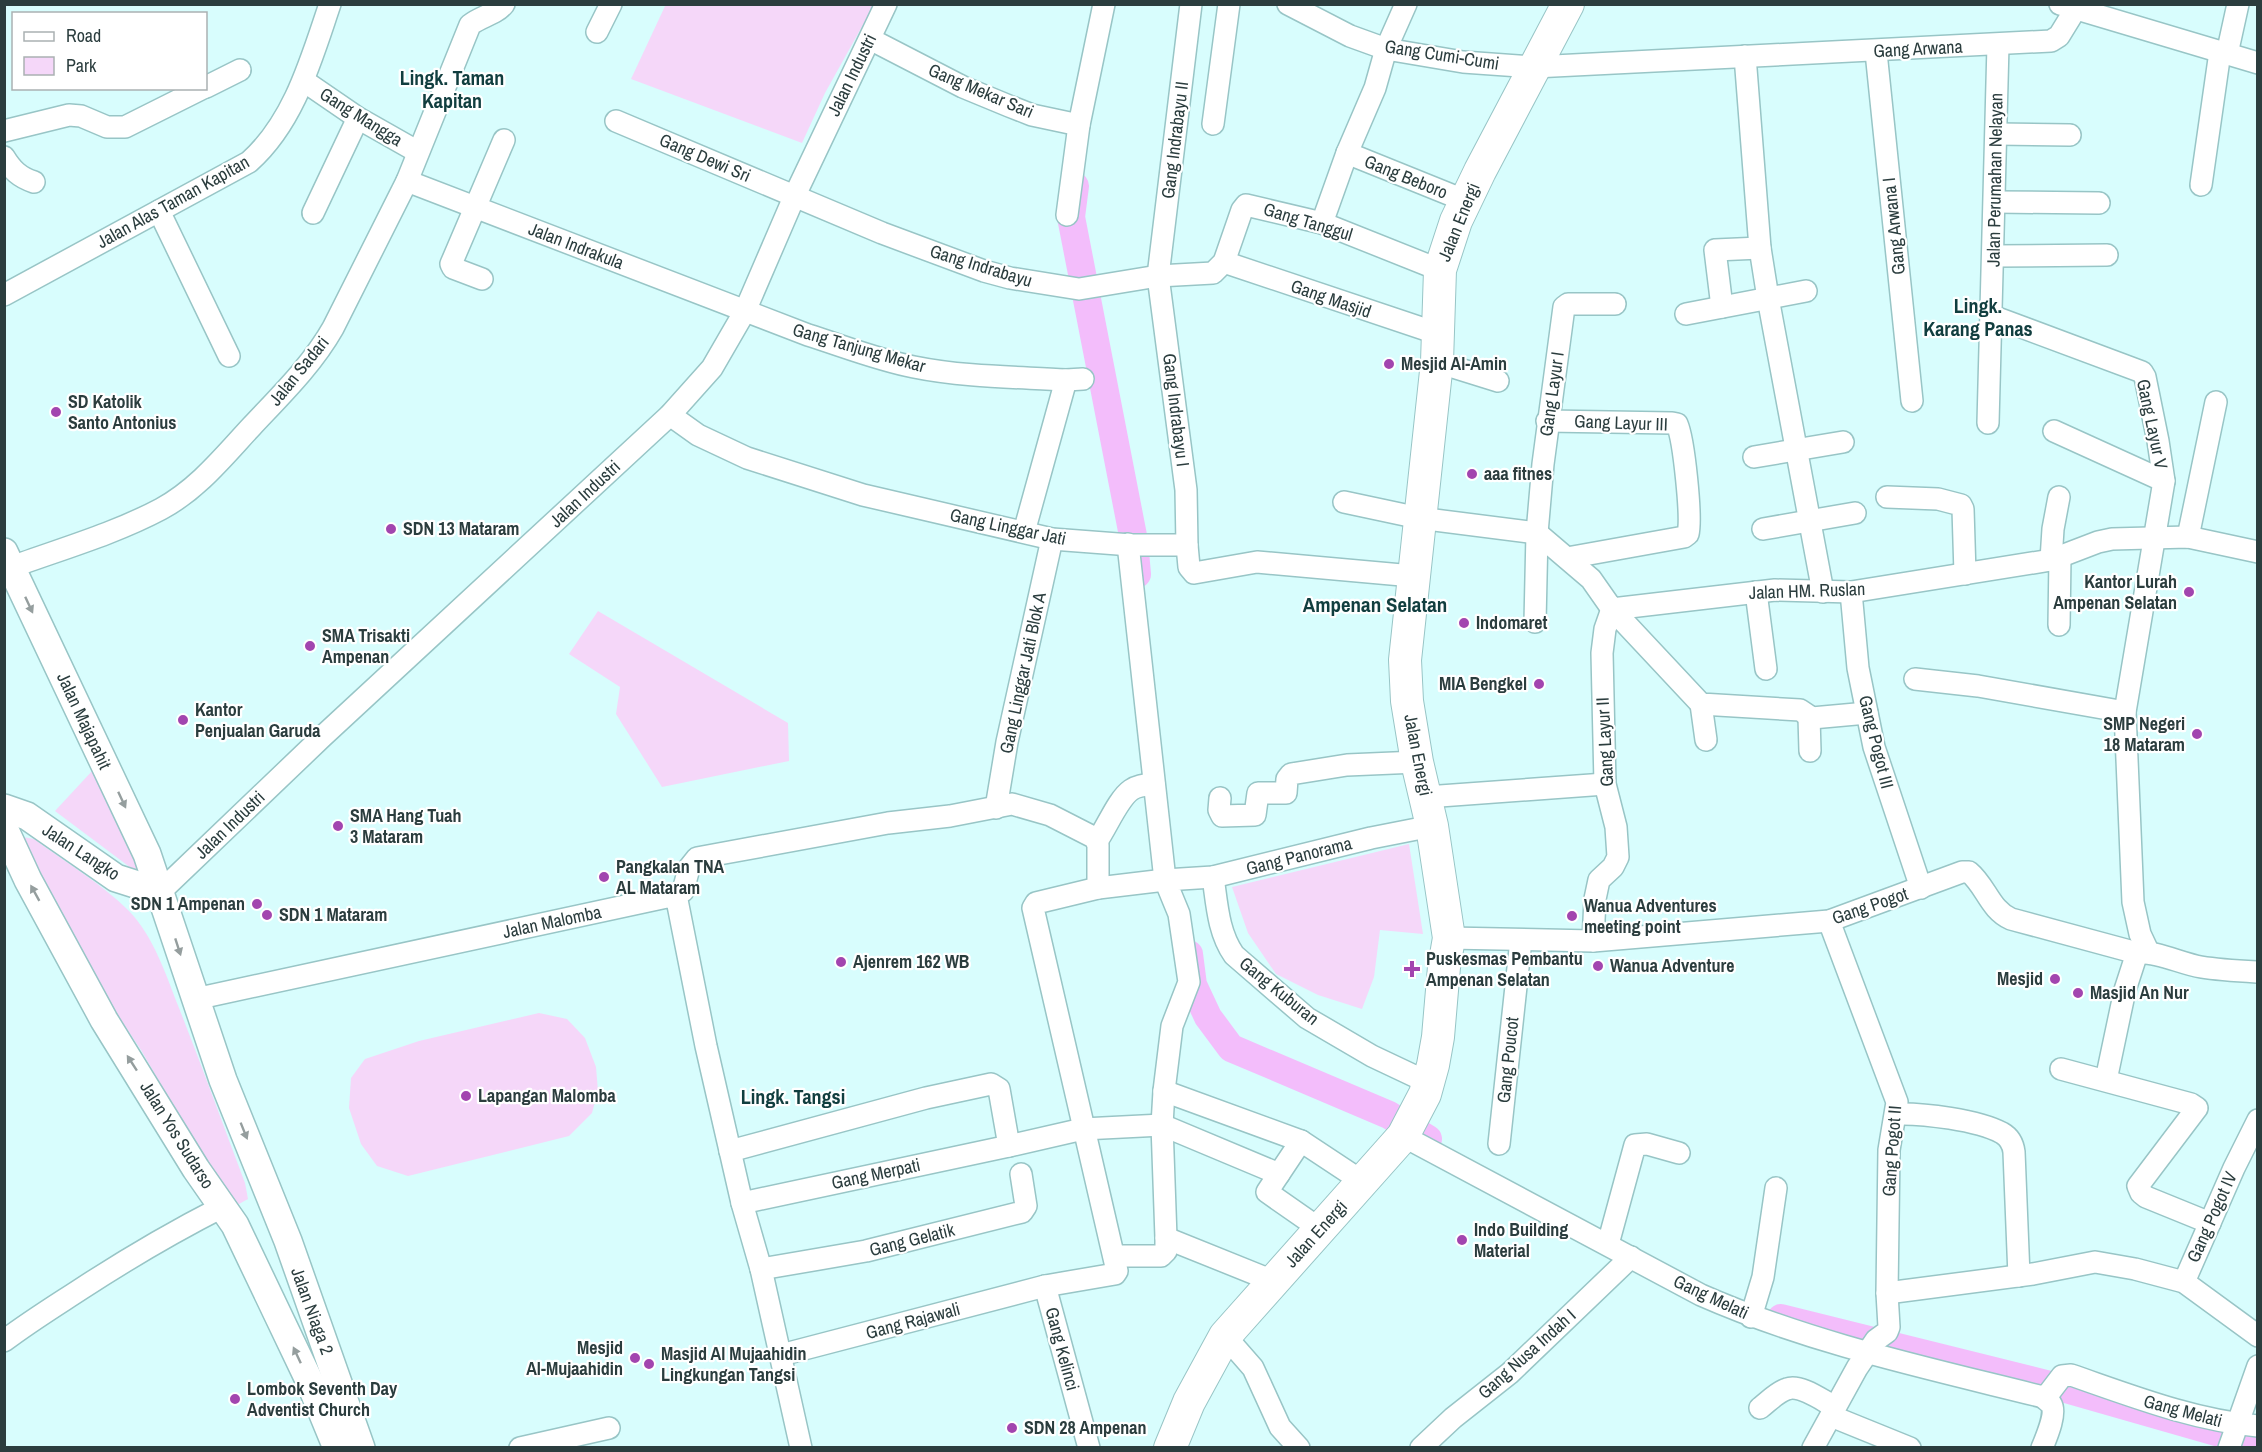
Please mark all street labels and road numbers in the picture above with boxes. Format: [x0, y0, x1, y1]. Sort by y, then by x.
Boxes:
street label: Jalan Industri [821, 29, 882, 120]
street label: Gang Cumi-Cumi [1383, 33, 1501, 76]
street label: Gang Arwana [1873, 34, 1963, 63]
street label: Gang Mekar Sari [925, 57, 1038, 124]
street label: Gang Indrabayu II [1155, 80, 1194, 200]
street label: Gang Mangga [315, 81, 408, 152]
street label: Jalan Perumahan Nelayan [1980, 93, 2009, 267]
street label: Gang Dewi Sri [656, 127, 755, 188]
street label: Gang Beboro [1361, 148, 1452, 205]
street label: Jalan Alas Taman Kapitan [92, 149, 253, 254]
street label: Gang Arwana I [1876, 176, 1911, 276]
street label: Jalan Energi [1431, 179, 1486, 265]
street label: Gang Tanggul [1261, 196, 1356, 247]
street label: Jalan Indrakula [525, 216, 627, 275]
street label: Gang Indrabayu [927, 238, 1035, 293]
street label: Gang Masjid [1288, 273, 1375, 324]
street label: Gang Tanjung Mekar [790, 317, 929, 378]
street label: Jalan Sadari [263, 331, 334, 411]
street label: Gang Layur I [1533, 350, 1570, 438]
street label: Gang Indrabayu I [1157, 352, 1196, 468]
street label: Gang Layur V [2131, 377, 2174, 471]
street label: Gang Layur III [1574, 408, 1668, 437]
street label: Jalan Industri [544, 454, 626, 533]
street label: Gang Linggar Jati [948, 502, 1068, 551]
street label: Jalan HM. Ruslan [1748, 576, 1866, 605]
street label: Gang Linggar Jati Blok A [993, 590, 1052, 756]
street label: Jalan Majapahit [51, 668, 118, 773]
street label: Gang Pogot III [1853, 693, 1900, 791]
street label: Gang Layur II [1590, 697, 1619, 787]
street label: Jalan Energi [1398, 712, 1439, 798]
street label: Jalan Industri [189, 785, 270, 864]
street label: Jalan Langko [38, 817, 125, 886]
street label: Gang Panorama [1243, 830, 1354, 881]
street label: Gang Pogot [1829, 881, 1911, 930]
street label: Jalan Malomba [500, 899, 603, 944]
street label: Gang Kuburan [1234, 951, 1324, 1031]
street label: Gang Poucot [1491, 1016, 1524, 1104]
street label: Jalan Yos Sudarso [134, 1076, 220, 1193]
street label: Gang Pogot II [1876, 1105, 1907, 1197]
street label: Gang Merpati [829, 1152, 923, 1195]
street label: Gang Pogot IV [2180, 1167, 2243, 1266]
street label: Jalan Energi [1279, 1195, 1353, 1273]
street label: Gang Gelatik [867, 1217, 958, 1262]
street label: Jalan Niaga 2 [285, 1264, 340, 1358]
street label: Gang Melati [1669, 1268, 1753, 1325]
street label: Gang Rajawali [863, 1296, 963, 1345]
street label: Gang Nusa Indah I [1472, 1303, 1581, 1404]
street label: Gang Kelinci [1039, 1304, 1086, 1393]
street label: Gang Melati [2141, 1388, 2225, 1433]

